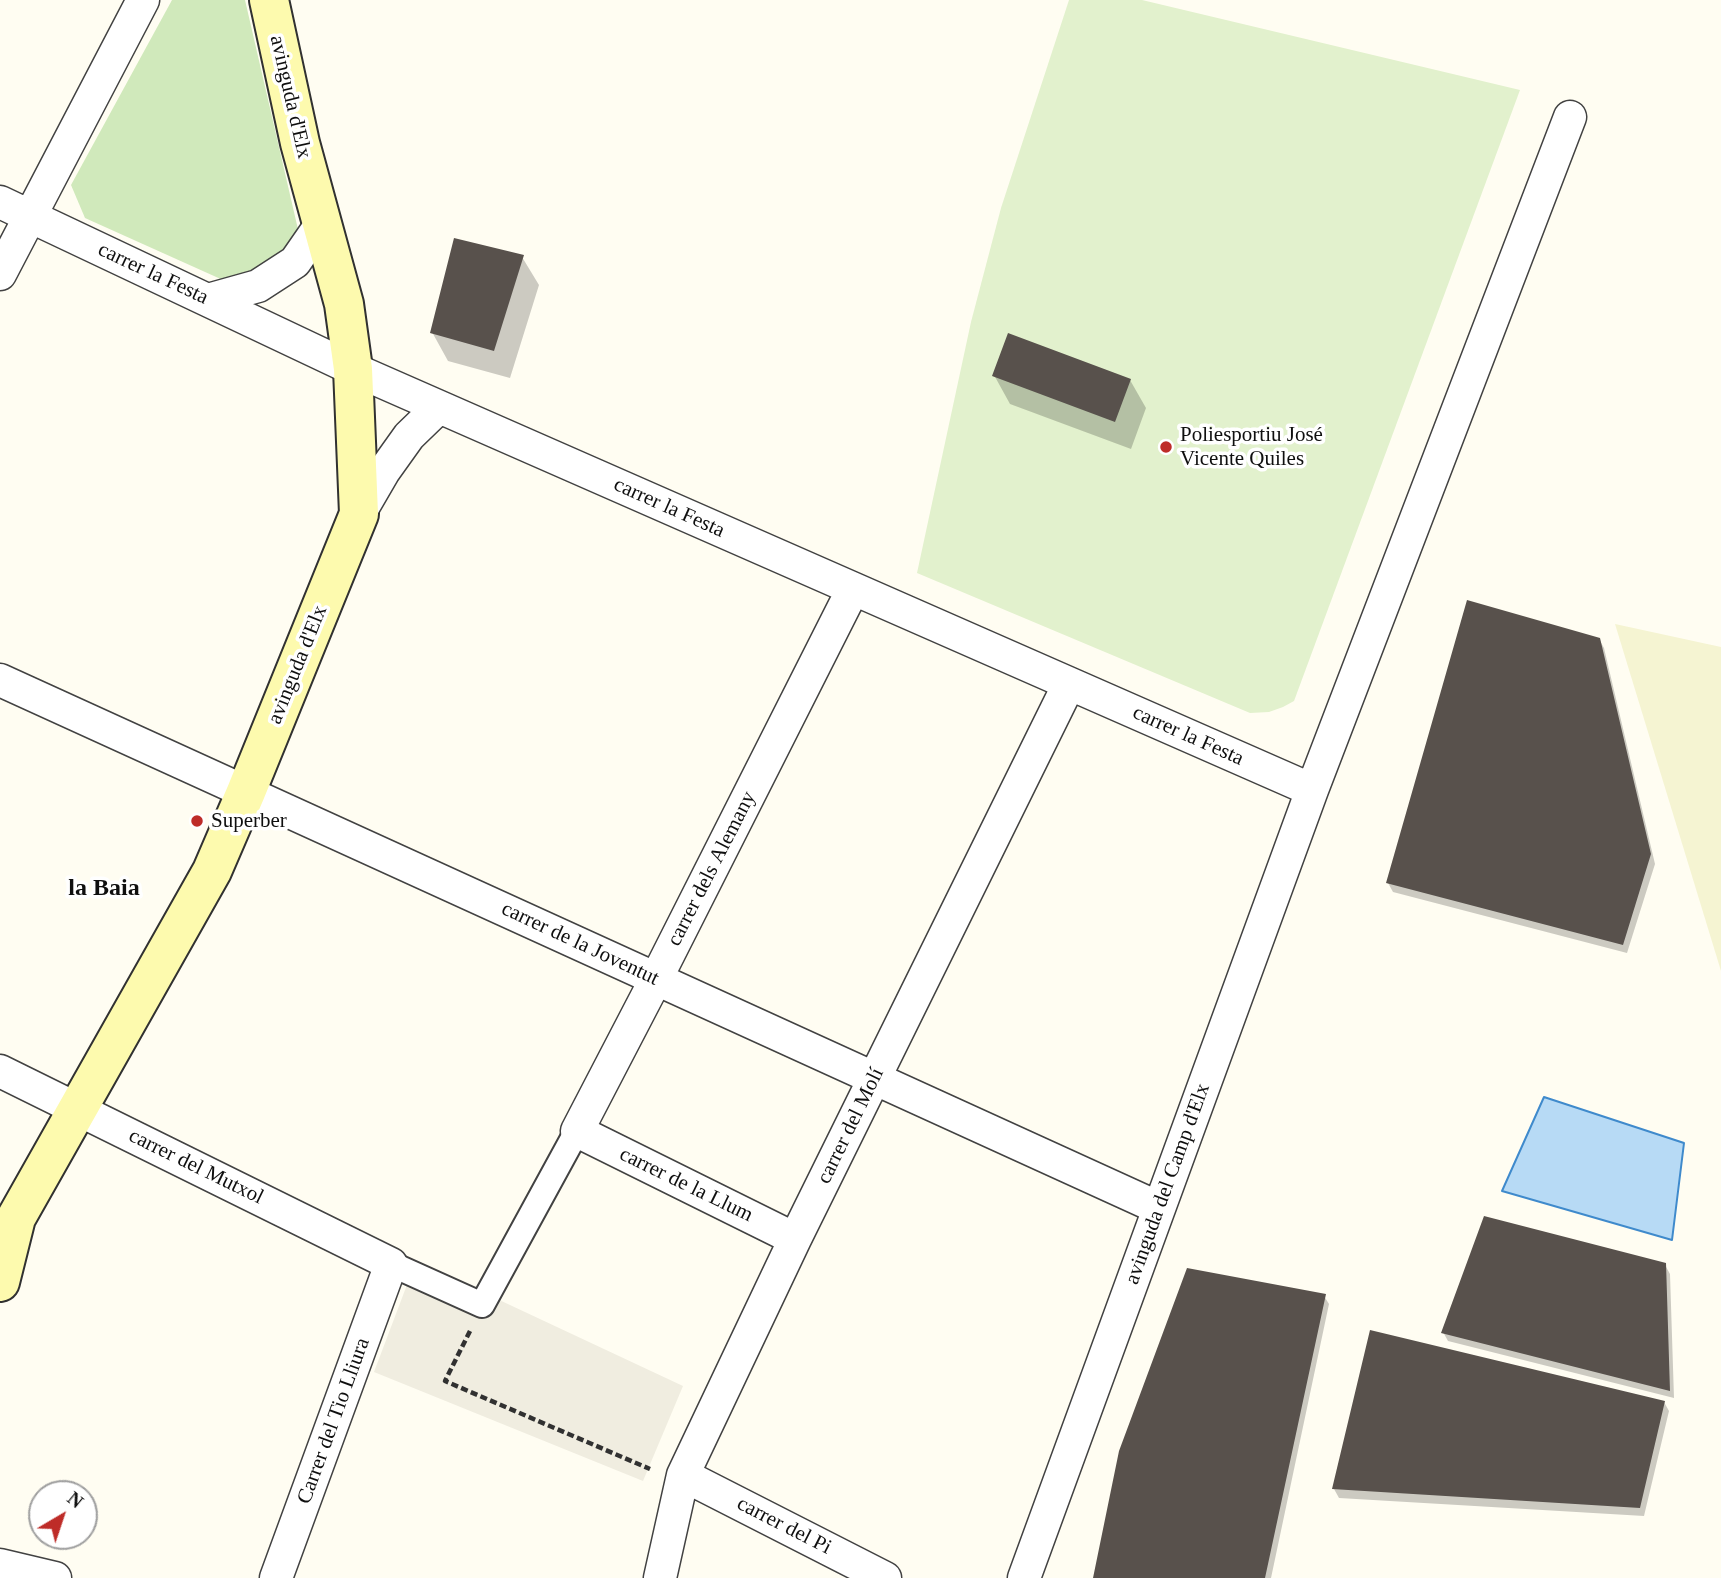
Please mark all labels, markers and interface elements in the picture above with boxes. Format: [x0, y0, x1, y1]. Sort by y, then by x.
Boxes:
street label: avinguda d'Elx [264, 33, 316, 161]
street label: carrer la Festa [94, 237, 212, 311]
place label: Poliesportiu José Vicente Quiles [1180, 422, 1323, 472]
marker: Poliesportiu José Vicente Quiles [1158, 439, 1174, 455]
street label: carrer la Festa [610, 472, 728, 544]
street label: avinguda d'Elx [263, 602, 333, 728]
street label: carrer la Festa [1129, 700, 1247, 772]
street label: carrer dels Alemany [662, 787, 762, 951]
place label: Superber [211, 808, 287, 834]
marker: Superber [189, 813, 205, 829]
district label: la Baia [68, 875, 140, 903]
street label: carrer de la Joventut [497, 896, 663, 992]
street label: carrer del Molí [812, 1064, 890, 1188]
street label: avinguda del Camp d'Elx [1120, 1080, 1216, 1288]
street label: carrer del Mutxol [124, 1123, 268, 1211]
street label: carrer de la Llum [615, 1142, 757, 1228]
street label: Carrer del Tio Lliura [292, 1335, 376, 1507]
north arrow [28, 1480, 98, 1550]
text: N [63, 1487, 87, 1512]
street label: carrer del Pi [733, 1491, 835, 1561]

